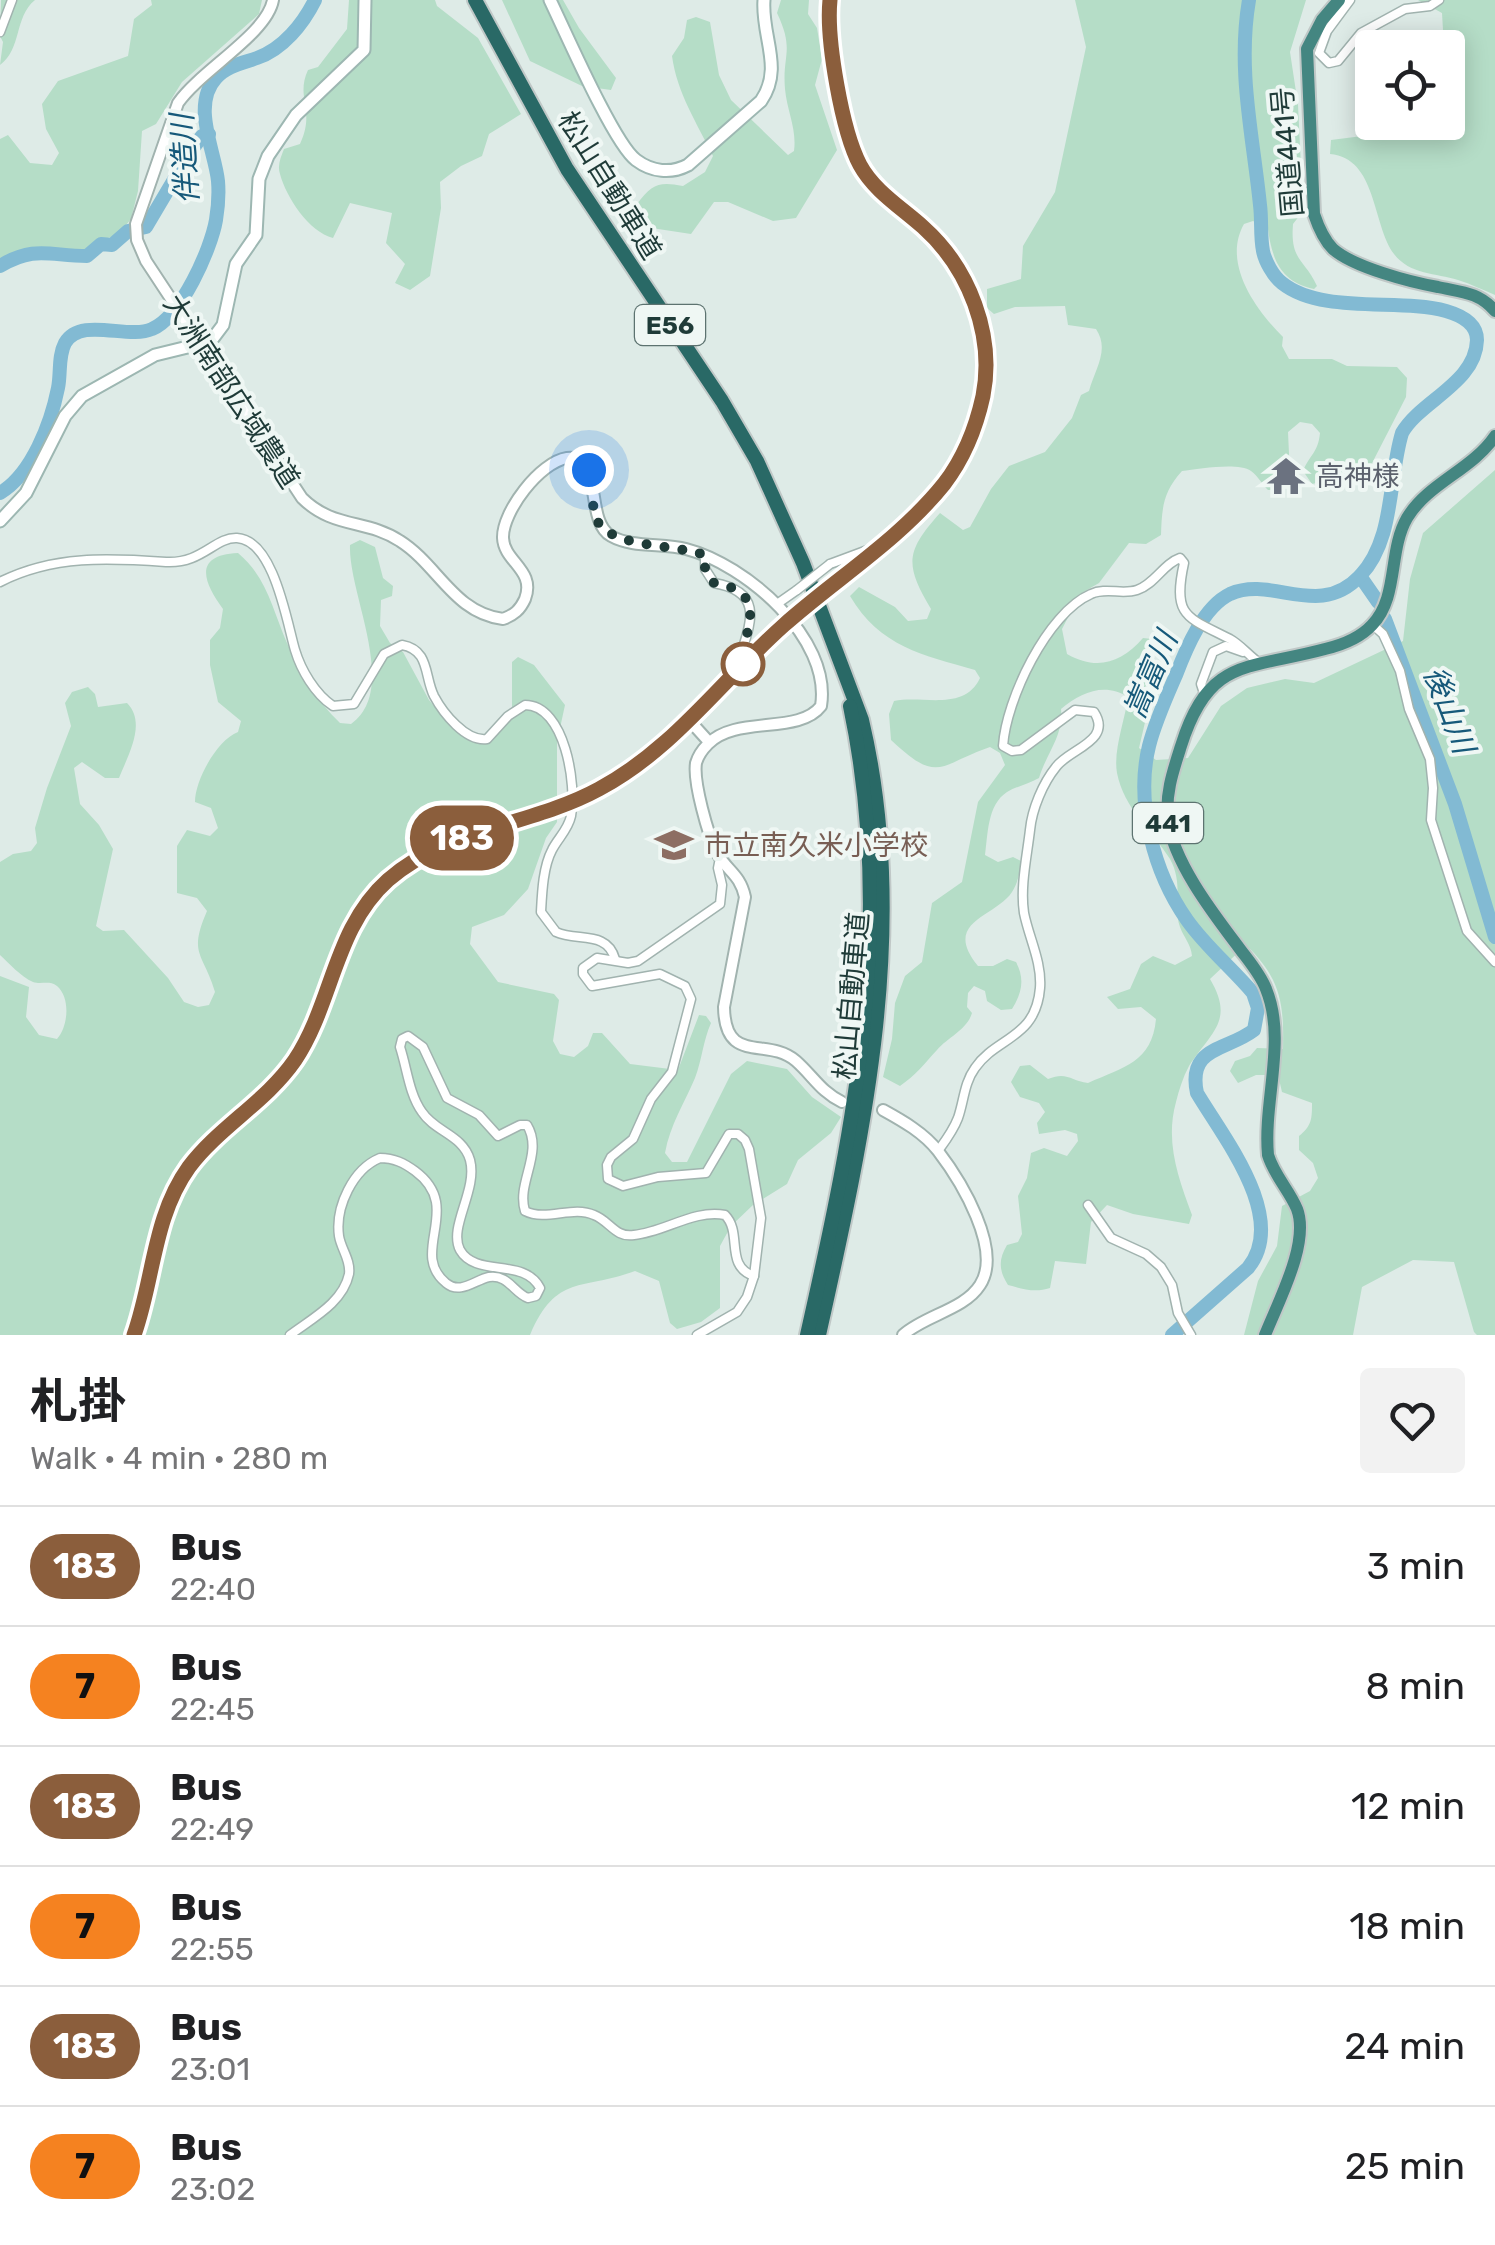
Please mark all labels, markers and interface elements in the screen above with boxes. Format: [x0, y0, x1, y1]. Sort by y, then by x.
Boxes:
map controls [1355, 30, 1465, 140]
button: locate [1355, 30, 1465, 140]
street label: 国道441号 [1265, 86, 1310, 218]
street label: 松山自動車道 [551, 105, 668, 265]
water label: 伴造川 [164, 110, 206, 205]
street label: 大洲南部広域農道 [157, 288, 306, 494]
road number: E56 [635, 305, 705, 345]
your location [564, 445, 614, 495]
temple icon: 高神様 [1265, 455, 1307, 497]
place label: 高神様 [1316, 460, 1400, 493]
water label: 嵩富川 [1117, 624, 1186, 723]
unlabelled marker [722, 643, 764, 685]
water label: 後山川 [1416, 662, 1483, 761]
road number: 441 [1133, 803, 1203, 843]
line badge: 183 [404, 806, 520, 870]
text: 183 [430, 817, 494, 859]
school or university icon: 市立南久米小学校 [653, 824, 695, 866]
place label: 市立南久米小学校 [704, 829, 928, 862]
street label: 松山自動車道 [828, 911, 875, 1081]
button: heart [1360, 1368, 1465, 1473]
text: 札掛 [30, 1373, 126, 1430]
text: Walk · 4 min · 280 m [30, 1439, 328, 1477]
text: Bus [170, 1524, 242, 1570]
text: 3 min [1367, 1543, 1465, 1589]
text: 183 [53, 1545, 117, 1587]
text: 22:40 [170, 1570, 256, 1608]
text: Bus [170, 1644, 242, 1690]
text: 8 min [1366, 1663, 1465, 1709]
text: 7 [75, 1665, 95, 1707]
text: 22:45 [170, 1690, 255, 1728]
text: Bus [170, 1764, 242, 1810]
text: 12 min [1351, 1783, 1465, 1829]
text: 183 [53, 1785, 117, 1827]
text: 22:49 [170, 1810, 254, 1848]
text: Bus [170, 1884, 242, 1930]
text: 18 min [1349, 1903, 1465, 1949]
text: 7 [75, 1905, 95, 1947]
text: 22:55 [170, 1930, 254, 1968]
text: Bus [170, 2004, 242, 2050]
text: 24 min [1344, 2023, 1465, 2069]
text: 183 [53, 2025, 117, 2067]
text: 23:01 [170, 2050, 250, 2088]
text: Bus [170, 2124, 242, 2170]
text: 25 min [1345, 2143, 1465, 2189]
text: 7 [75, 2145, 95, 2187]
text: 23:02 [170, 2170, 255, 2208]

